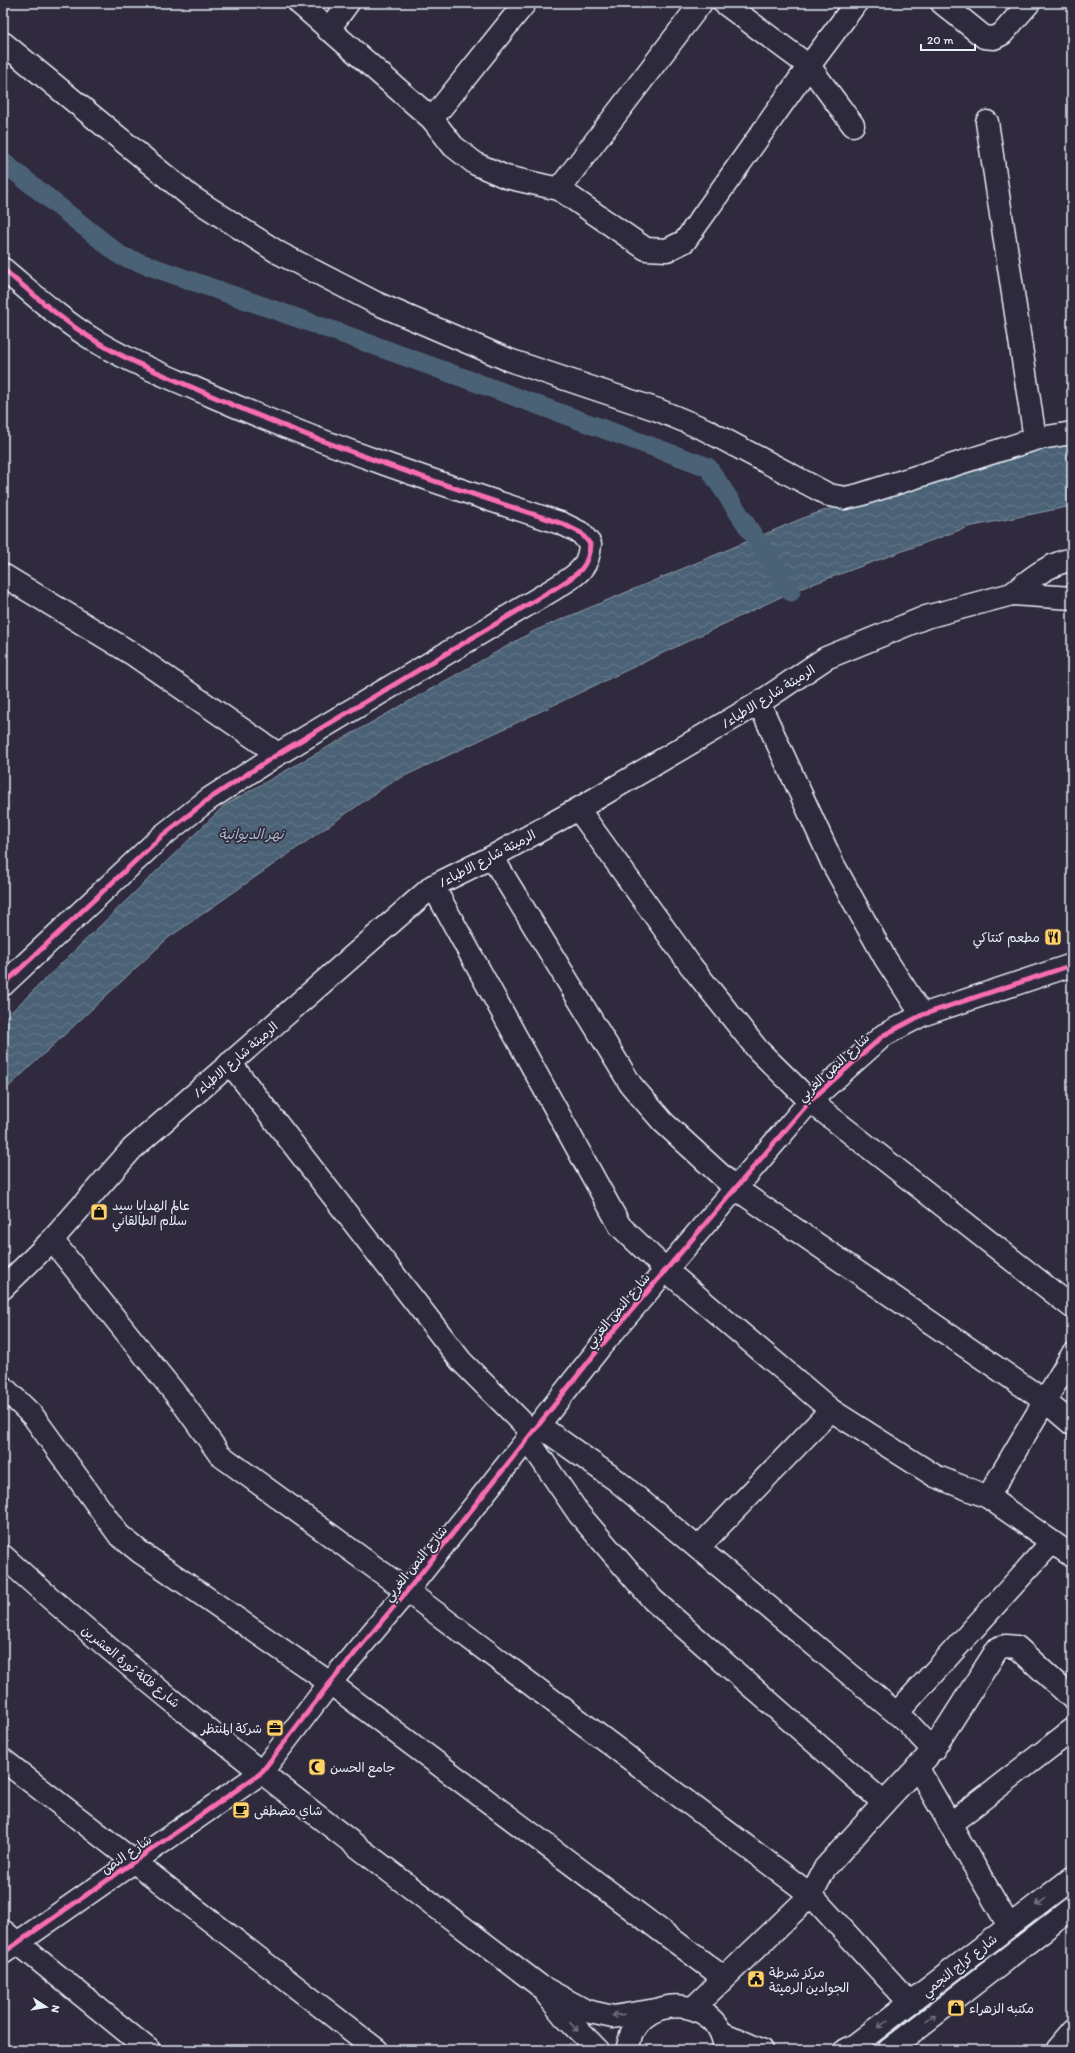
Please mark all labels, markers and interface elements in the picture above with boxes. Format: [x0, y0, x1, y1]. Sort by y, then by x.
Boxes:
scale bar [921, 26, 975, 52]
text: 20 m [927, 33, 954, 47]
street label: /الرميثة شارع الاطباء [719, 662, 819, 733]
water label: نهر الديوانية [218, 826, 286, 843]
street label: /الرميثة شارع الاطباء [436, 827, 539, 892]
restaurant icon: مطعم كنتاكي [1043, 927, 1063, 947]
place label: مطعم كنتاكي [973, 930, 1040, 949]
street label: /الرميثة شارع الاطباء [190, 1019, 282, 1102]
street label: شارع النص الغربي [794, 1030, 875, 1107]
place label: عالم الهدايا سيد سلام الطالقاني [112, 1198, 190, 1232]
shop icon: عالم الهدايا سيد سلام الطالقاني [89, 1202, 109, 1222]
street label: شارع النص الغربي [582, 1270, 656, 1353]
street label: شارع النص الغربي [380, 1523, 454, 1607]
street label: شارع فلكة ثورة العشرين [77, 1622, 183, 1712]
office icon: شركة المنتظر [265, 1718, 285, 1738]
place label: شركة المنتظر [200, 1721, 262, 1736]
mosque icon: جامع الحسن [307, 1757, 327, 1777]
place label: جامع الحسن [330, 1760, 395, 1778]
cafe icon: شاي مصطفى [231, 1800, 251, 1820]
place label: شاي مصطفى [254, 1803, 323, 1820]
street label: شارع النص [98, 1832, 156, 1879]
one-way arrow [1036, 1898, 1047, 1906]
street label: شارع كراج النجمي [918, 1931, 1003, 2003]
place label: مركز شرطة الجوادين الرميثة [769, 1965, 849, 1996]
public building icon: مركز شرطة الجوادين الرميثة [746, 1969, 766, 1989]
north arrow [26, 1987, 66, 2027]
shop icon: مكتبه الزهراء [946, 1998, 966, 2018]
place label: مكتبه الزهراء [969, 2001, 1034, 2017]
text: N [48, 2004, 62, 2014]
one-way arrow [612, 2012, 625, 2019]
one-way arrow [926, 2013, 937, 2022]
one-way arrow [877, 2020, 888, 2028]
one-way arrow [569, 2021, 578, 2031]

